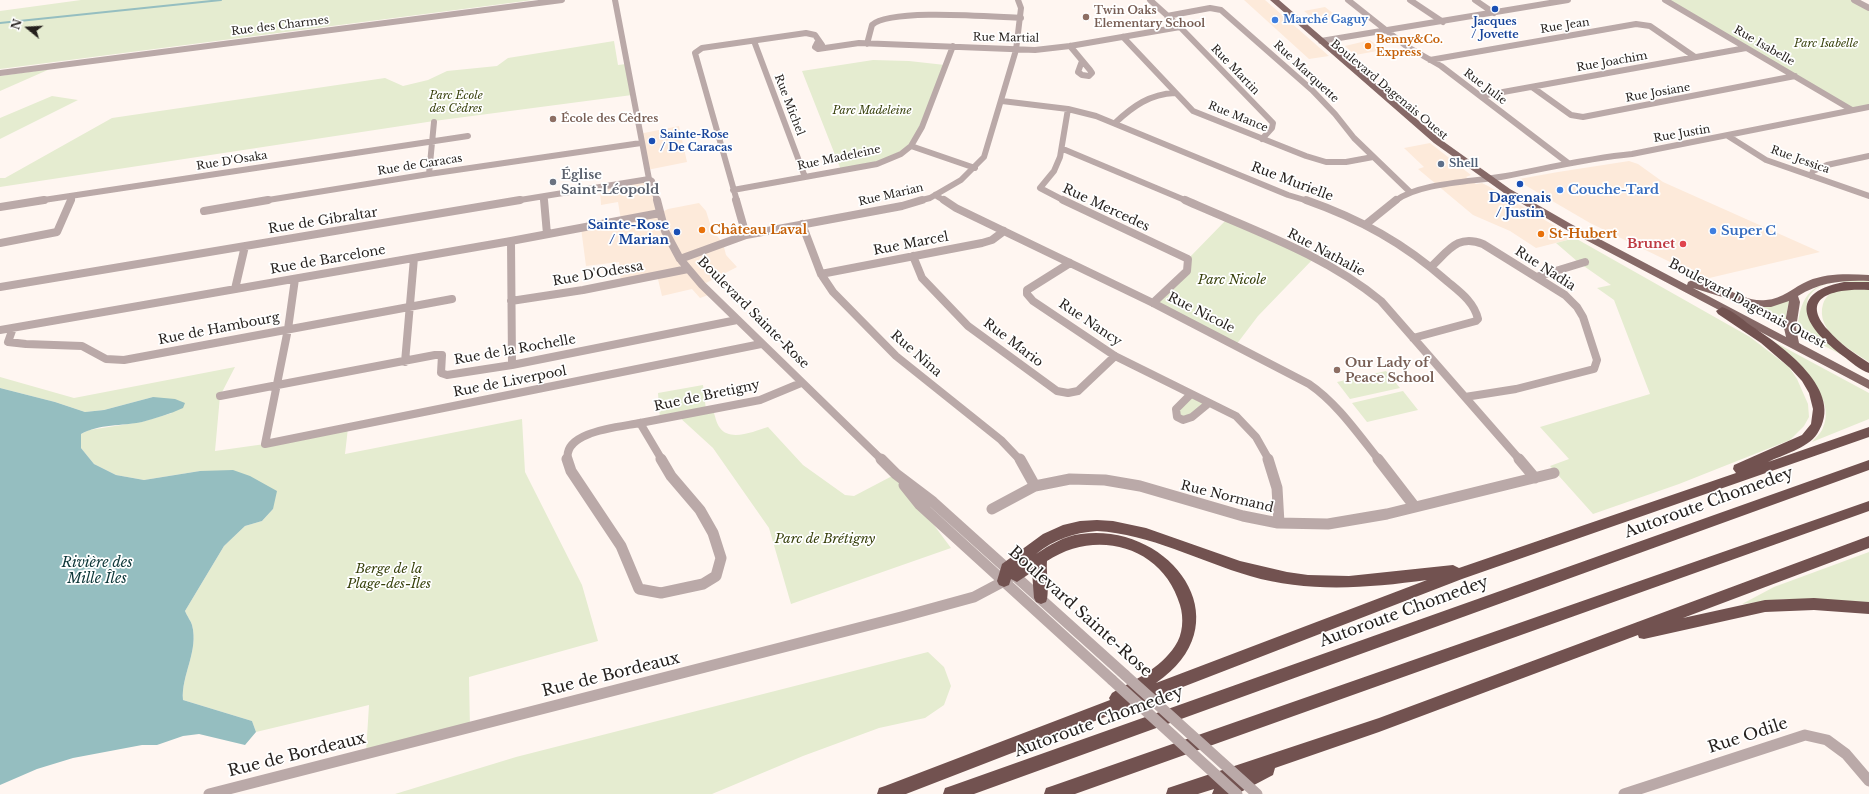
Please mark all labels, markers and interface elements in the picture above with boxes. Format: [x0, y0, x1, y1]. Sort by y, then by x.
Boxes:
place label: Twin Oaks Elementary School [1094, 4, 1205, 30]
marker: Jacques / Jovette [1490, 4, 1500, 14]
north arrow [8, 8, 48, 48]
marker: Twin Oaks Elementary School [1081, 12, 1091, 22]
street label: Rue des Charmes [230, 13, 330, 39]
place label: Marché Gaguy [1283, 13, 1368, 27]
marker: Marché Gaguy [1270, 15, 1280, 25]
place label: Jacques / Jovette [1471, 15, 1519, 41]
street label: Rue Jean [1540, 16, 1590, 36]
text: N [8, 17, 25, 31]
street label: Rue Isabelle [1731, 23, 1797, 69]
street label: Rue Martial [973, 31, 1039, 45]
place label: Benny&Co. Express [1376, 33, 1443, 59]
street label: Boulevard Dagenais Ouest [1328, 37, 1450, 143]
park label: Parc Isabelle [1794, 37, 1858, 51]
street label: Rue Marquette [1271, 38, 1341, 106]
marker: Benny&Co. Express [1363, 41, 1373, 51]
street label: Rue Martin [1208, 42, 1262, 98]
street label: Rue Joachim [1575, 49, 1649, 75]
street label: Rue Julie [1461, 67, 1509, 107]
street label: Rue Michel [771, 72, 807, 138]
street label: Rue Josiane [1625, 81, 1691, 105]
park label: Parc École des Cèdres [429, 89, 483, 115]
street label: Rue Mance [1206, 99, 1270, 135]
park label: Parc Madeleine [833, 104, 911, 118]
place label: École des Cèdres [561, 112, 658, 126]
marker: École des Cèdres [548, 114, 558, 124]
street label: Rue Justin [1653, 123, 1711, 145]
place label: Sainte-Rose / De Caracas [660, 128, 732, 154]
marker: Sainte-Rose / De Caracas [647, 136, 657, 146]
street label: Rue Madeleine [796, 143, 882, 173]
street label: Rue Jessica [1769, 143, 1831, 177]
street label: Rue D'Osaka [196, 149, 268, 173]
street label: Rue de Caracas [377, 152, 463, 178]
place label: Shell [1449, 157, 1478, 171]
street label: Rue Murielle [1249, 159, 1335, 205]
marker: Shell [1436, 159, 1446, 169]
place label: Église Saint-Léopold [561, 167, 659, 198]
marker: Église Saint-Léopold [548, 177, 558, 187]
marker: Dagenais / Justin [1515, 179, 1525, 189]
street label: Rue Marian [857, 181, 925, 209]
street label: Rue Mercedes [1060, 181, 1152, 235]
place label: Couche-Tard [1568, 182, 1659, 198]
marker: Couche-Tard [1555, 185, 1565, 195]
place label: Dagenais / Justin [1489, 190, 1551, 221]
street label: Rue de Gibraltar [267, 205, 379, 237]
place label: Sainte-Rose / Marian [588, 217, 669, 248]
place label: Château Laval [710, 222, 807, 238]
place label: Super C [1721, 223, 1776, 239]
marker: Château Laval [697, 225, 707, 235]
street label: Rue Nathalie [1284, 226, 1368, 280]
place label: St-Hubert [1549, 226, 1617, 242]
marker: Super C [1708, 226, 1718, 236]
marker: Sainte-Rose / Marian [672, 227, 682, 237]
street label: Rue Marcel [872, 229, 950, 259]
marker: St-Hubert [1536, 229, 1546, 239]
place label: Brunet [1627, 236, 1675, 252]
marker: Brunet [1678, 239, 1688, 249]
street label: Rue de Barcelone [269, 242, 387, 278]
street label: Rue Nadia [1512, 244, 1578, 294]
street label: Boulevard Sainte-Rose [694, 254, 812, 372]
street label: Boulevard Dagenais Ouest [1666, 256, 1828, 352]
street label: Rue D'Odessa [551, 258, 645, 290]
park label: Parc Nicole [1198, 272, 1266, 288]
street label: Rue Nicole [1165, 289, 1237, 337]
street label: Rue Nancy [1055, 296, 1125, 350]
street label: Rue de Hambourg [157, 310, 281, 348]
street label: Rue Mario [980, 316, 1046, 370]
street label: Rue Nina [887, 328, 945, 380]
street label: Rue de la Rochelle [453, 332, 577, 368]
place label: Our Lady of Peace School [1345, 355, 1434, 386]
street label: Rue de Liverpool [452, 363, 568, 401]
marker: Our Lady of Peace School [1332, 365, 1342, 375]
street label: Rue de Bretigny [653, 377, 761, 415]
street label: Autoroute Chomedey [1622, 463, 1796, 543]
street label: Rue Normand [1179, 478, 1275, 516]
park label: Parc de Brétigny [775, 531, 875, 547]
street label: Boulevard Sainte-Rose [1004, 543, 1156, 681]
water label: Rivière des Mille Îles [61, 555, 133, 588]
park label: Berge de la Plage-des-Îles [347, 561, 431, 592]
street label: Autoroute Chomedey [1317, 572, 1491, 652]
street label: Rue de Bordeaux [540, 649, 682, 701]
street label: Autoroute Chomedey [1012, 682, 1186, 762]
street label: Rue Odile [1706, 714, 1790, 758]
street label: Rue de Bordeaux [226, 729, 368, 781]

